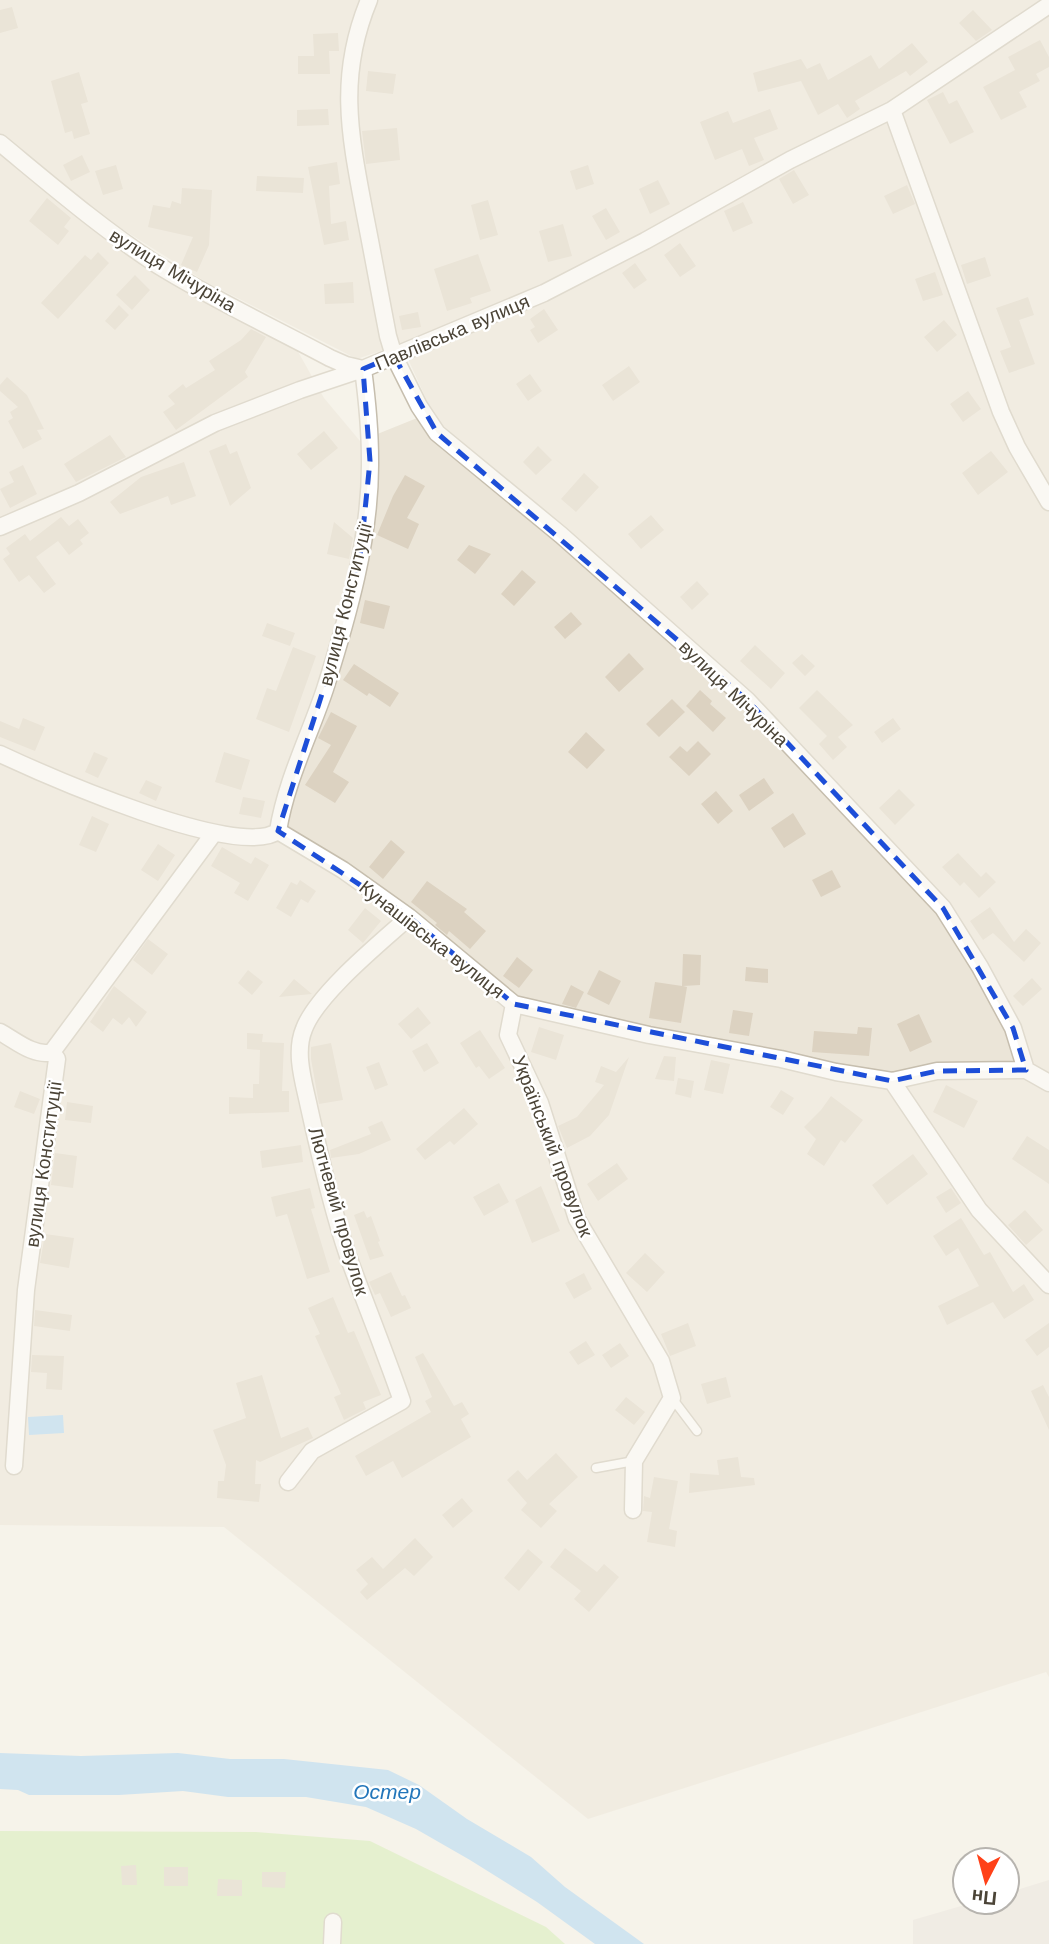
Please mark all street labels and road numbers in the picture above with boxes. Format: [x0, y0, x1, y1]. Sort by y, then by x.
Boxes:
street label: вулиця Мічуріна [105, 224, 240, 317]
street label: Павлівська вулиця [371, 289, 533, 375]
street label: вулиця Конституції [314, 519, 377, 688]
street label: вулиця Мічуріна [674, 635, 793, 752]
street label: Кунашівська вулиця [355, 876, 509, 1003]
street label: Український провулок [507, 1052, 598, 1241]
street label: вулиця Конституції [20, 1079, 67, 1249]
street label: Лютневий провулок [303, 1124, 374, 1299]

